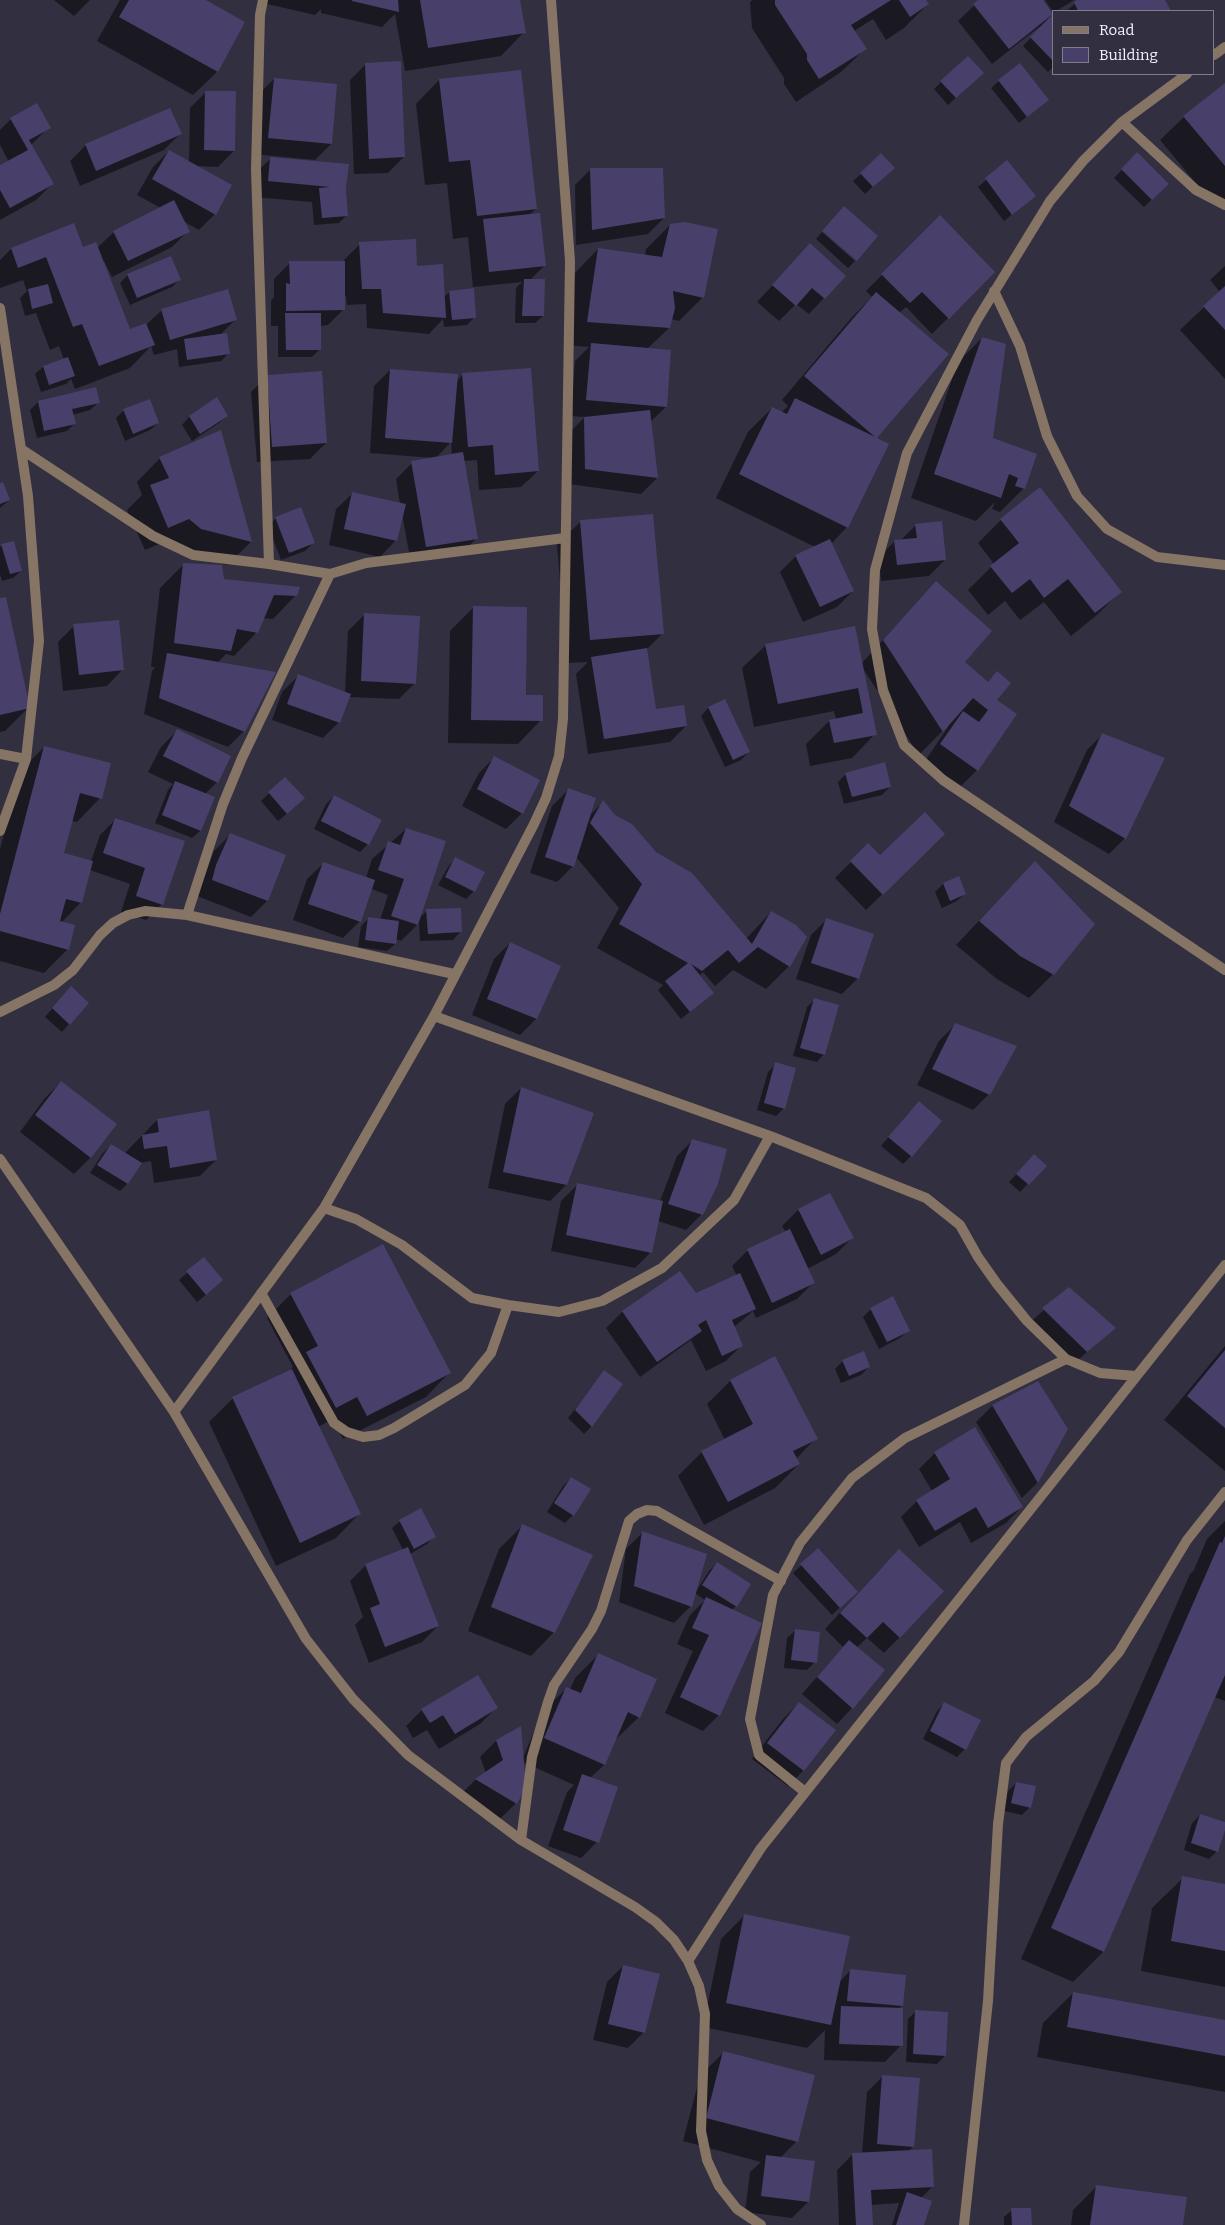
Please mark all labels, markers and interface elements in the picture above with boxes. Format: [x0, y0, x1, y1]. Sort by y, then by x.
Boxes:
legend [1052, 10, 1215, 75]
text: Road [1099, 21, 1134, 39]
text: Building [1099, 46, 1158, 64]

